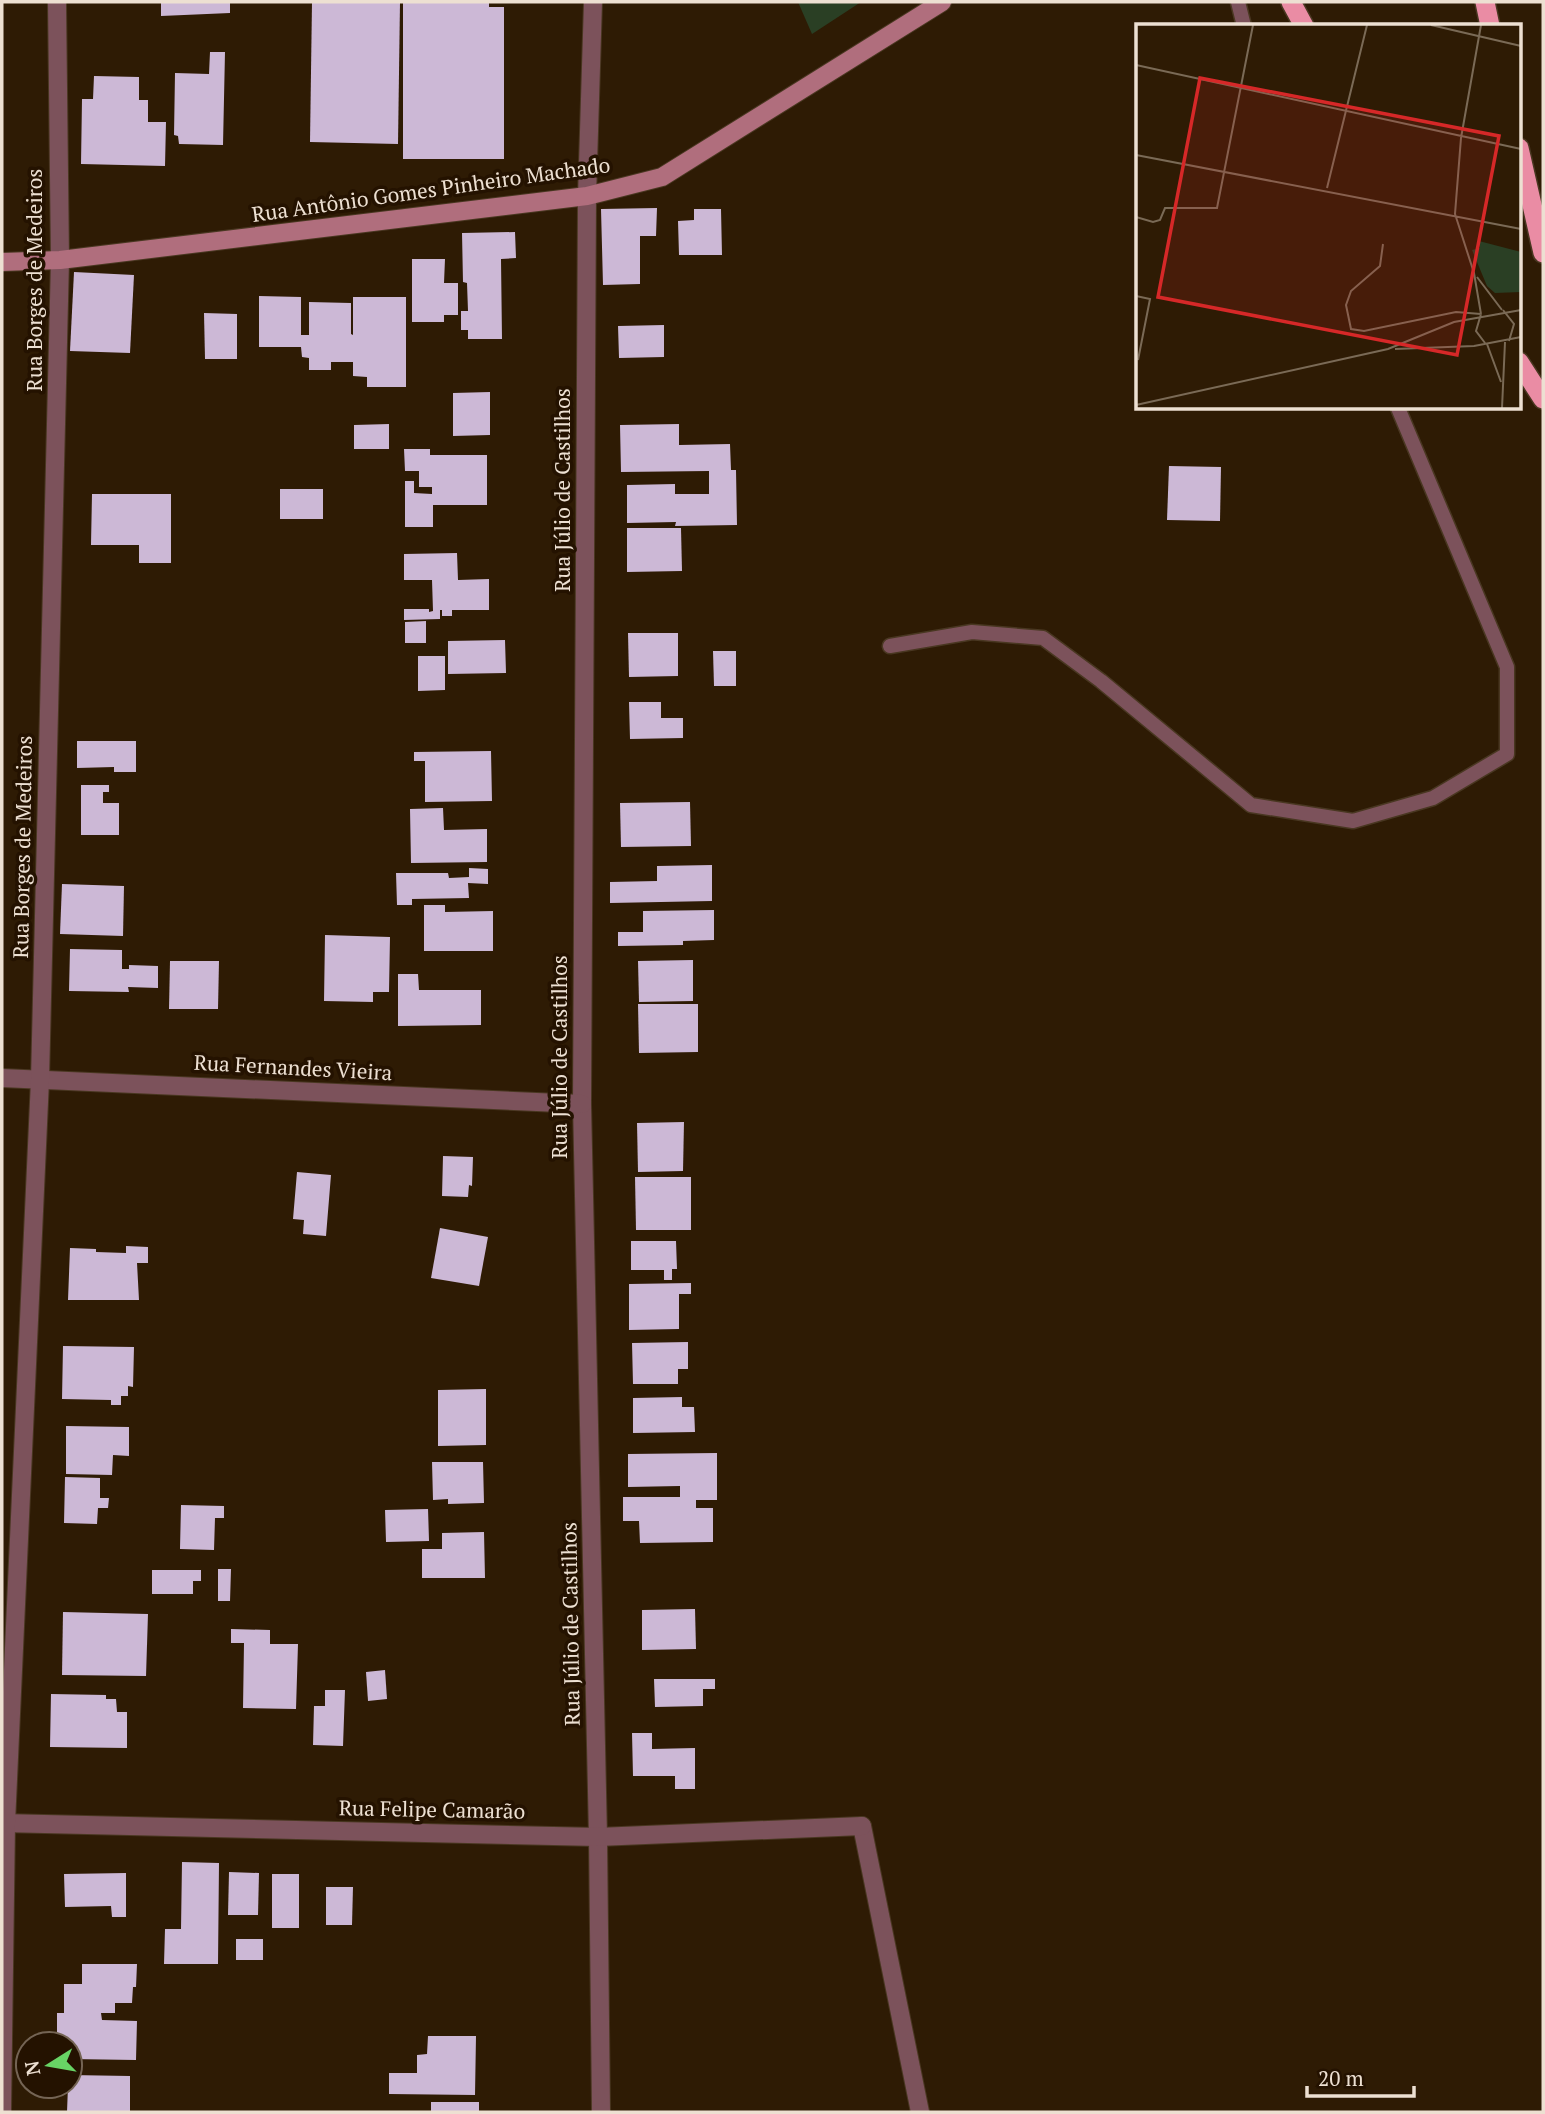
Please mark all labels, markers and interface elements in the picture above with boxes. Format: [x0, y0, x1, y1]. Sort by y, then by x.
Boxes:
inset map [1136, 24, 1520, 410]
street label: Rua Antônio Gomes Pinheiro Machado [250, 150, 612, 228]
street label: Rua Borges de Medeiros [20, 169, 48, 391]
street label: Rua Júlio de Castilhos [548, 388, 576, 592]
street label: Rua Borges de Medeiros [6, 735, 38, 959]
street label: Rua Júlio de Castilhos [545, 955, 573, 1159]
street label: Rua Fernandes Vieira [193, 1048, 393, 1086]
street label: Rua Júlio de Castilhos [554, 1522, 586, 1726]
street label: Rua Felipe Camarão [339, 1793, 525, 1825]
north arrow [14, 2030, 84, 2100]
scale bar [1307, 2054, 1414, 2098]
text: N [18, 2058, 45, 2078]
text: 20 m [1318, 2064, 1364, 2092]

